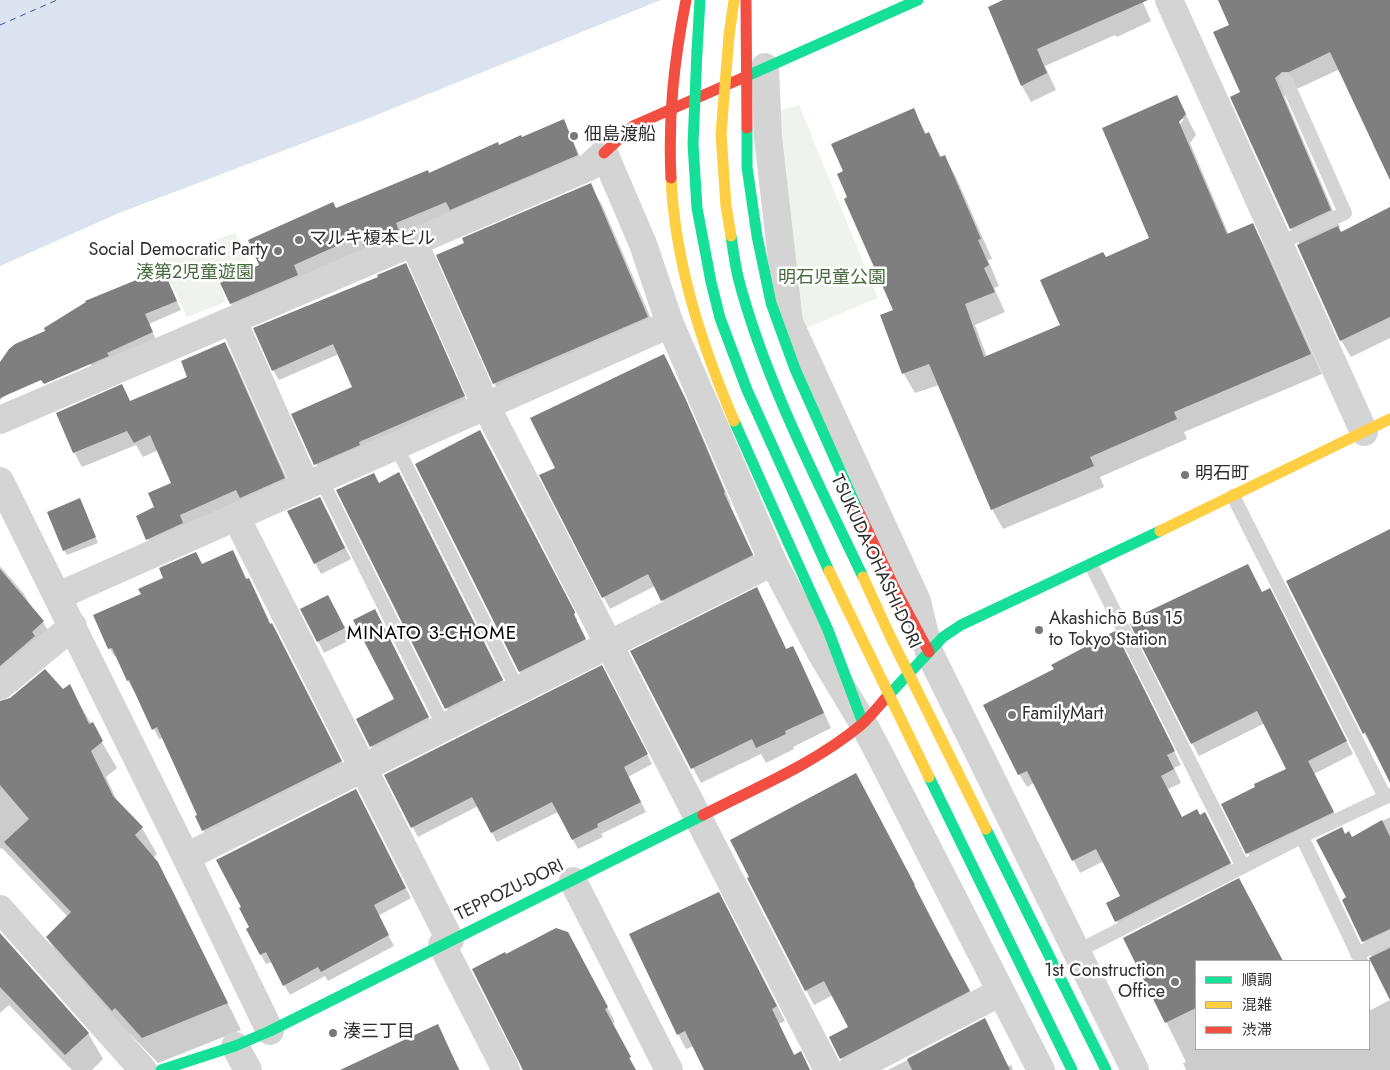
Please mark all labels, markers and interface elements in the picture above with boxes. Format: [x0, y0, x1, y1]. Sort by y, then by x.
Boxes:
place label: 佃島渡船 [584, 125, 656, 147]
marker: 佃島渡船 [568, 130, 580, 142]
place label: マルキ榎本ビル [309, 229, 435, 251]
marker: マルキ榎本ビル [293, 234, 305, 246]
place label: Social Democratic Party [89, 240, 268, 262]
marker: Social Democratic Party [272, 245, 284, 257]
park label: 湊第2児童遊園 [136, 263, 254, 285]
park label: 明石児童公園 [778, 268, 886, 290]
place label: 明石町 [1195, 464, 1249, 486]
marker: 明石町 [1179, 469, 1191, 481]
street label: TSUKUDA-OHASHI-DORI [825, 472, 925, 652]
place label: Akashichō Bus 15 to Tokyo Station [1049, 609, 1183, 652]
district label: MINATO 3-CHOME [345, 623, 519, 645]
marker: Akashichō Bus 15 to Tokyo Station [1033, 624, 1045, 636]
place label: FamilyMart [1022, 704, 1104, 726]
marker: FamilyMart [1006, 709, 1018, 721]
street label: TEPPOZU-DORI [452, 856, 568, 926]
legend [1195, 960, 1370, 1050]
place label: 1st Construction Office [1044, 961, 1165, 1004]
text: 順調 [1242, 969, 1272, 991]
marker: 1st Construction Office [1169, 976, 1181, 988]
text: 混雑 [1242, 994, 1272, 1016]
text: 渋滞 [1242, 1019, 1272, 1041]
place label: 湊三丁目 [343, 1022, 415, 1044]
marker: 湊三丁目 [327, 1027, 339, 1039]

